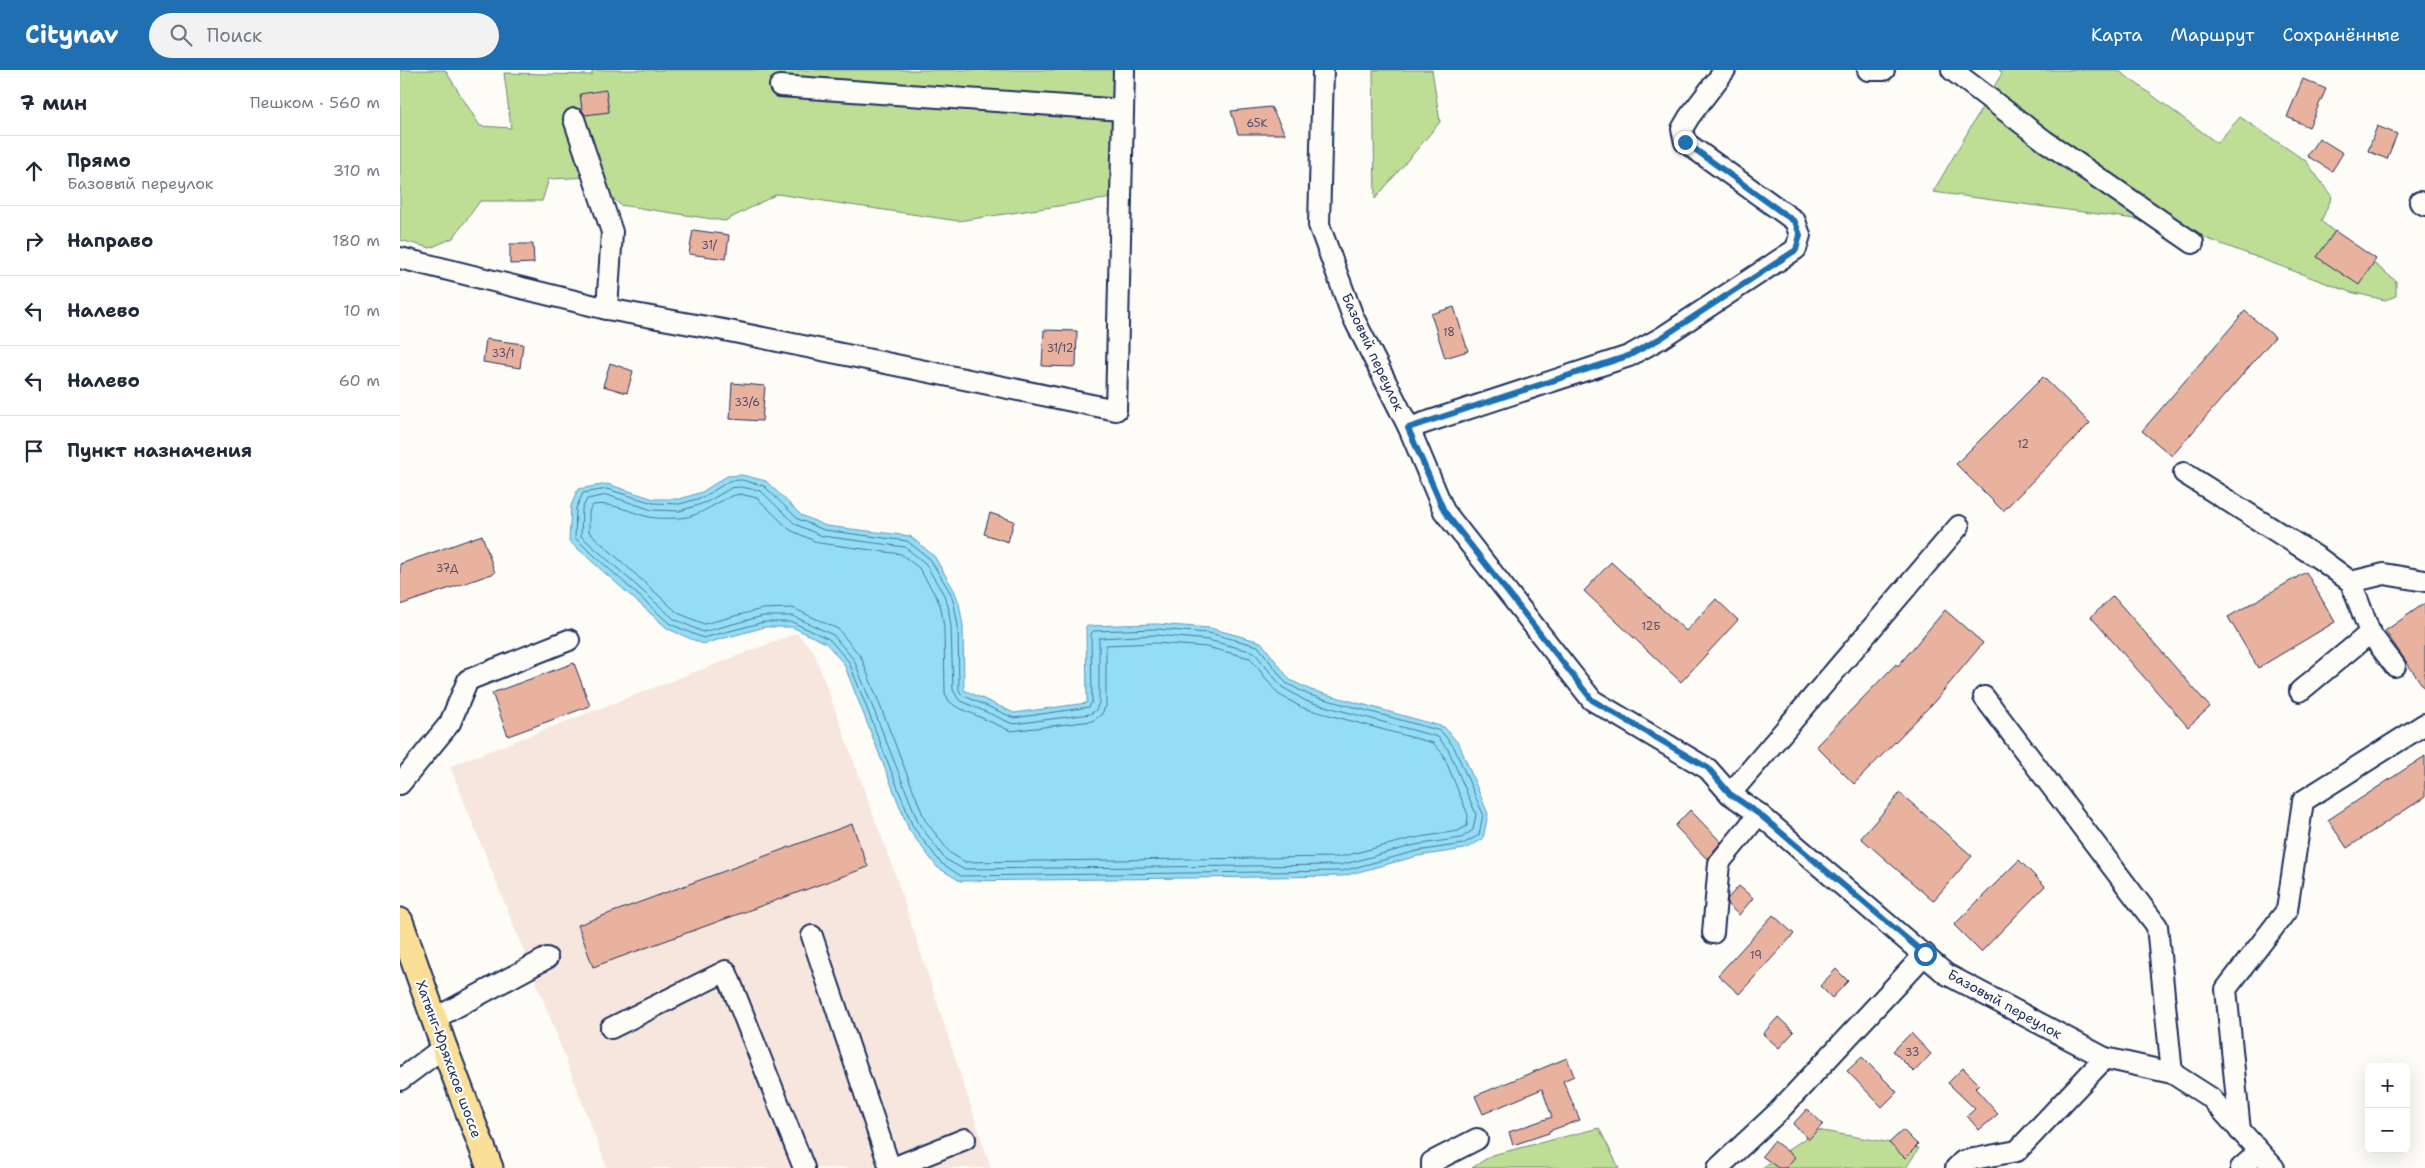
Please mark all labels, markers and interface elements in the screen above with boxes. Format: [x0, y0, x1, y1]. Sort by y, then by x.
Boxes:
search box [149, 13, 499, 58]
text: Citynav [25, 19, 119, 51]
icon: search [167, 21, 195, 49]
text: Поиск [207, 23, 262, 48]
text: Карта [2091, 23, 2142, 47]
text: Маршрут [2170, 23, 2254, 47]
text: Сохранённые [2282, 23, 2400, 47]
text: 7 мин [20, 89, 87, 117]
text: Пешком · 560 m [250, 92, 380, 113]
house number: 65К [1246, 116, 1268, 131]
route end [1674, 131, 1697, 154]
text: Прямо [67, 148, 131, 173]
icon: ahead [20, 157, 48, 185]
text: 310 m [333, 160, 380, 181]
text: Базовый переулок [67, 173, 213, 194]
icon: right [20, 227, 48, 255]
text: Направо [67, 228, 153, 253]
text: 180 m [332, 230, 380, 251]
house number: 31/ [701, 238, 718, 253]
street label: Базовый переулок [1338, 290, 1408, 414]
icon: left [20, 297, 48, 325]
text: Налево [67, 298, 140, 323]
text: 10 m [343, 300, 380, 321]
house number: 18 [1443, 325, 1455, 340]
house number: 31/12 [1046, 341, 1074, 356]
house number: 33/1 [492, 346, 514, 361]
icon: left [20, 367, 48, 395]
text: Налево [67, 368, 140, 393]
text: 60 m [339, 370, 380, 391]
house number: 33/6 [734, 395, 760, 410]
icon: arrive [20, 437, 48, 465]
house number: 12 [2017, 437, 2029, 452]
text: Пункт назначения [67, 438, 252, 463]
house number: 37Д [436, 561, 459, 576]
house number: 12Б [1641, 619, 1661, 634]
route start [1914, 943, 1937, 966]
house number: 19 [1750, 948, 1762, 963]
street label: Базовый переулок [1945, 965, 2066, 1043]
street label: Хатынг-Юряхское шоссе [412, 978, 486, 1140]
house number: 33 [1905, 1045, 1919, 1060]
map controls [2365, 1063, 2410, 1153]
button: + [2365, 1063, 2410, 1108]
button: − [2365, 1108, 2410, 1153]

